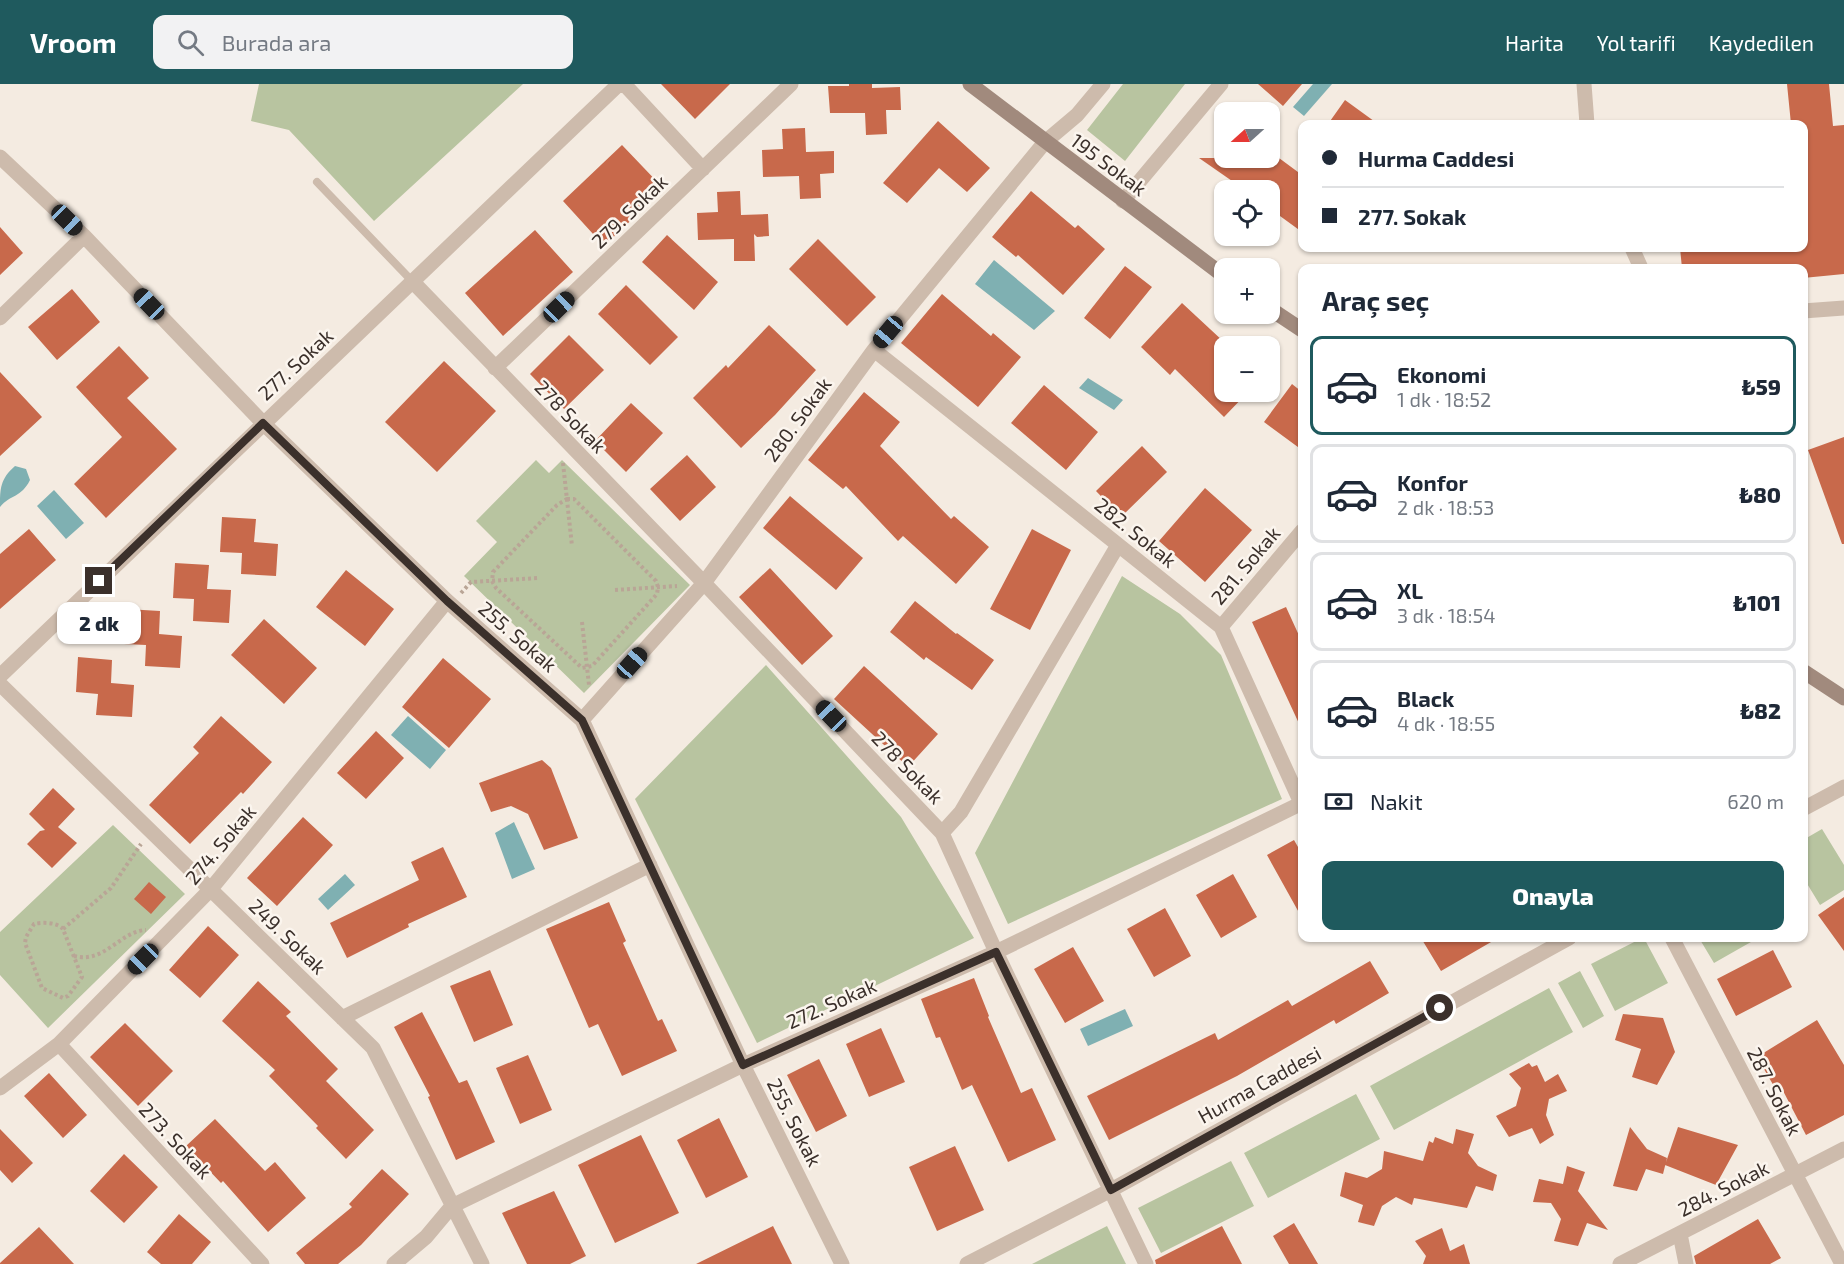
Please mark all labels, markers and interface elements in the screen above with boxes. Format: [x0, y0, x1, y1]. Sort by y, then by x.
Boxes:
search box [153, 15, 573, 69]
text: Vroom [30, 25, 117, 59]
icon: search [174, 26, 207, 59]
text: Burada ara [222, 29, 331, 55]
text: Harita [1505, 30, 1564, 55]
text: Yol tarifi [1597, 30, 1676, 55]
text: Kaydedilen [1709, 30, 1814, 55]
north arrow [1214, 102, 1280, 168]
map controls [1214, 102, 1280, 402]
street label: 195 Sokak [1066, 128, 1152, 200]
text: Hurma Caddesi [1358, 145, 1514, 171]
street label: 279. Sokak [586, 169, 672, 253]
button: locate [1214, 180, 1280, 246]
car [48, 201, 86, 239]
text: 277. Sokak [1358, 203, 1466, 229]
button: + [1214, 258, 1280, 324]
text: Araç seç [1322, 284, 1429, 316]
car [130, 285, 168, 323]
car [540, 288, 578, 326]
car [870, 312, 906, 352]
street label: 277. Sokak [253, 323, 337, 405]
button: − [1214, 336, 1280, 402]
icon: car [1325, 359, 1379, 413]
text: Ekonomi [1397, 361, 1486, 387]
street label: 280. Sokak [758, 372, 836, 466]
text: ₺59 [1742, 373, 1781, 399]
street label: 278 Sokak [530, 375, 612, 457]
text: 1 dk · 18:52 [1397, 387, 1491, 411]
icon: car [1325, 467, 1379, 521]
text: Konfor [1397, 469, 1468, 495]
text: ₺80 [1739, 481, 1781, 507]
street label: 282. Sokak [1091, 492, 1181, 572]
text: 2 dk · 18:53 [1397, 495, 1494, 519]
street label: 281. Sokak [1205, 521, 1285, 609]
route end [85, 567, 112, 594]
icon: car [1325, 575, 1379, 629]
text: XL [1397, 577, 1423, 603]
text: ₺101 [1733, 589, 1781, 615]
street label: 255. Sokak [474, 596, 562, 676]
callout: 2 dk [57, 602, 141, 644]
text: 3 dk · 18:54 [1397, 603, 1496, 627]
text: 2 dk [79, 611, 119, 635]
car [613, 644, 651, 682]
icon: car [1325, 683, 1379, 737]
text: Black [1397, 685, 1454, 711]
car [812, 697, 850, 735]
text: ₺82 [1740, 697, 1781, 723]
text: 4 dk · 18:55 [1397, 711, 1495, 735]
street label: 278 Sokak [867, 726, 949, 808]
icon: cash [1322, 785, 1355, 818]
text: Nakit [1370, 788, 1423, 814]
text: 620 m [1727, 789, 1784, 813]
street label: 274. Sokak [180, 799, 260, 889]
button: Onayla [1322, 861, 1784, 930]
street label: 249. Sokak [244, 893, 332, 979]
car [124, 940, 162, 978]
street label: 272. Sokak [782, 973, 880, 1033]
route start [1426, 994, 1453, 1021]
street label: Hurma Caddesi [1193, 1040, 1325, 1128]
street label: 287. Sokak [1743, 1043, 1807, 1139]
street label: 255. Sokak [763, 1074, 827, 1170]
street label: 273. Sokak [135, 1097, 217, 1183]
street label: 284. Sokak [1674, 1155, 1772, 1221]

